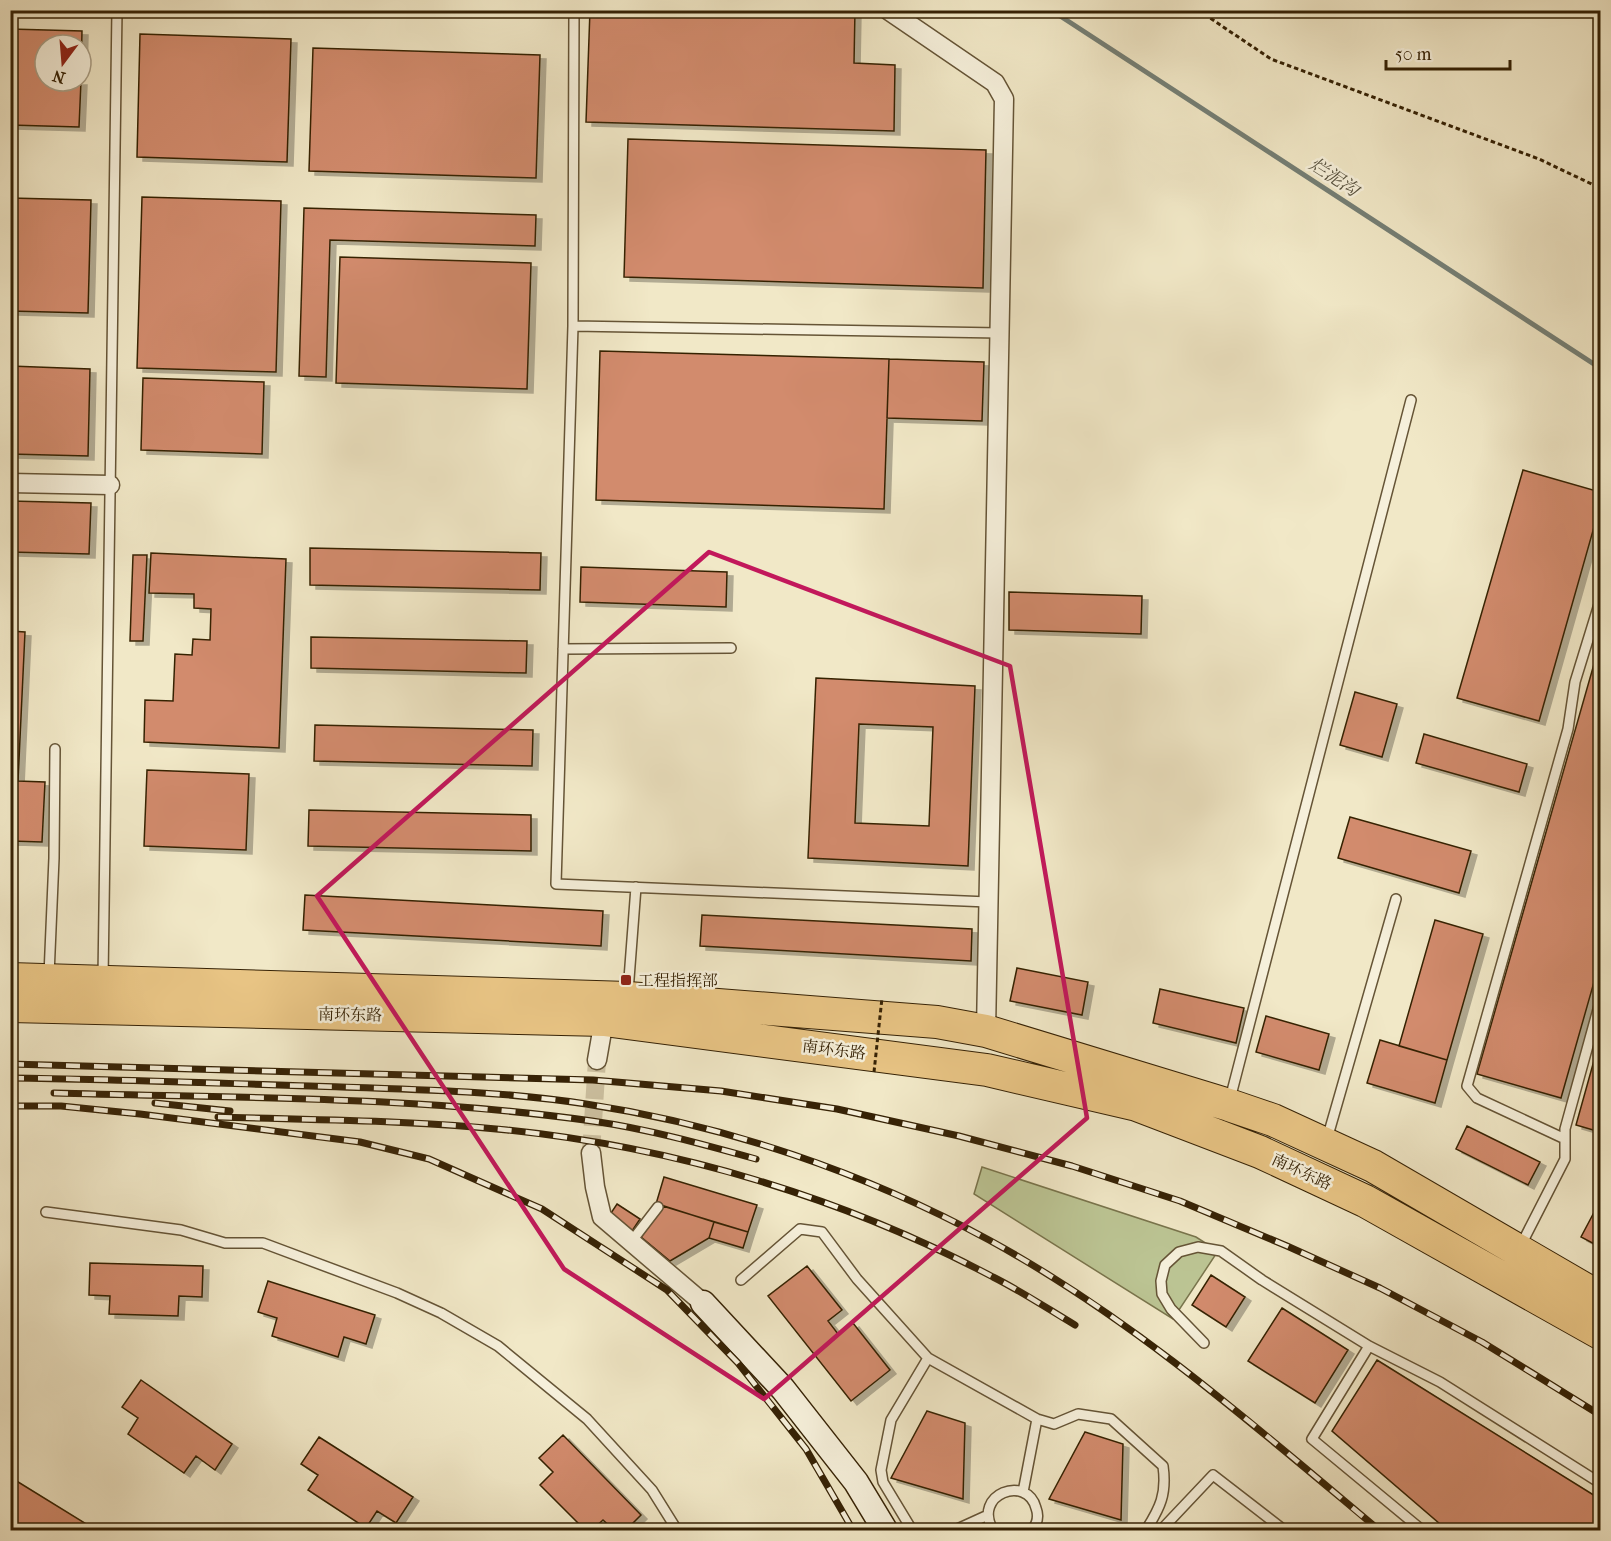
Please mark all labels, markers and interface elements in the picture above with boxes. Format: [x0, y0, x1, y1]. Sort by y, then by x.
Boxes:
north arrow [33, 33, 93, 93]
scale bar [1386, 33, 1510, 71]
text: 50 m [1395, 44, 1432, 65]
text: N [50, 66, 67, 88]
water label: 烂泥沟 [1305, 154, 1365, 203]
place label: 工程指挥部 [638, 971, 718, 990]
marker: 工程指挥部 [619, 973, 633, 987]
street label: 南环东路 [318, 1004, 382, 1025]
street label: 南环东路 [801, 1036, 867, 1063]
street label: 南环东路 [1269, 1149, 1335, 1194]

